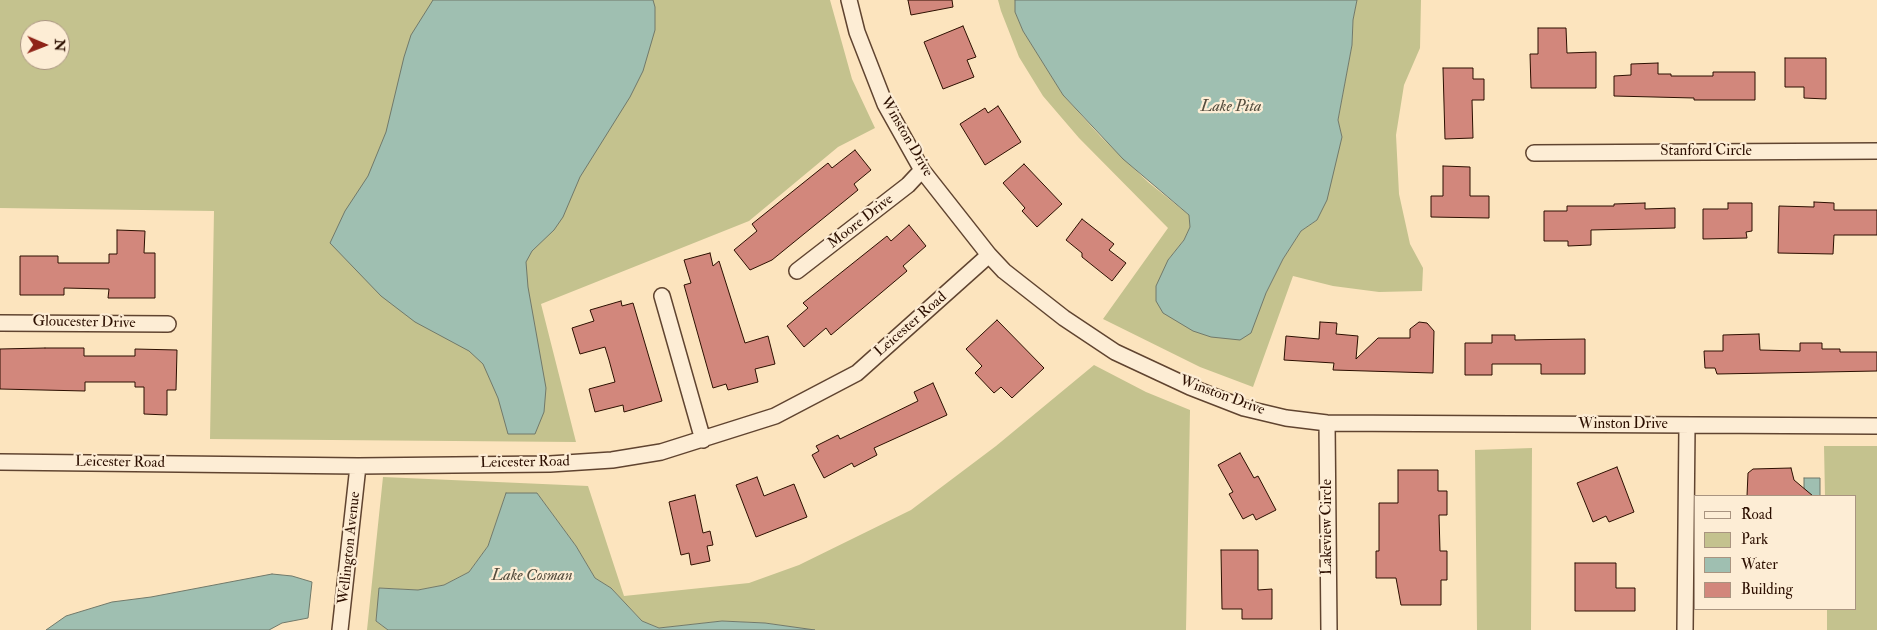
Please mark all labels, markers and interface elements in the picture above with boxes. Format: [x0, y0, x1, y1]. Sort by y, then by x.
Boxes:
north arrow [20, 20, 70, 70]
text: N [51, 39, 68, 52]
street label: Winston Drive [876, 94, 936, 180]
water label: Lake Pita [1201, 98, 1261, 118]
street label: Stanford Circle [1660, 143, 1752, 161]
street label: Moore Drive [825, 191, 897, 253]
street label: Leicester Road [871, 289, 951, 361]
street label: Gloucester Drive [32, 313, 136, 333]
street label: Winston Drive [1177, 372, 1267, 420]
street label: Winston Drive [1578, 416, 1668, 434]
street label: Leicester Road [75, 453, 165, 473]
street label: Leicester Road [480, 453, 570, 473]
street label: Lakeview Circle [1319, 479, 1337, 575]
street label: Wellington Avenue [335, 491, 365, 605]
legend [1694, 495, 1857, 610]
text: Road [1741, 505, 1772, 524]
text: Park [1741, 530, 1768, 549]
text: Water [1741, 555, 1778, 574]
water label: Lake Cosman [491, 567, 573, 587]
text: Building [1741, 580, 1793, 599]

